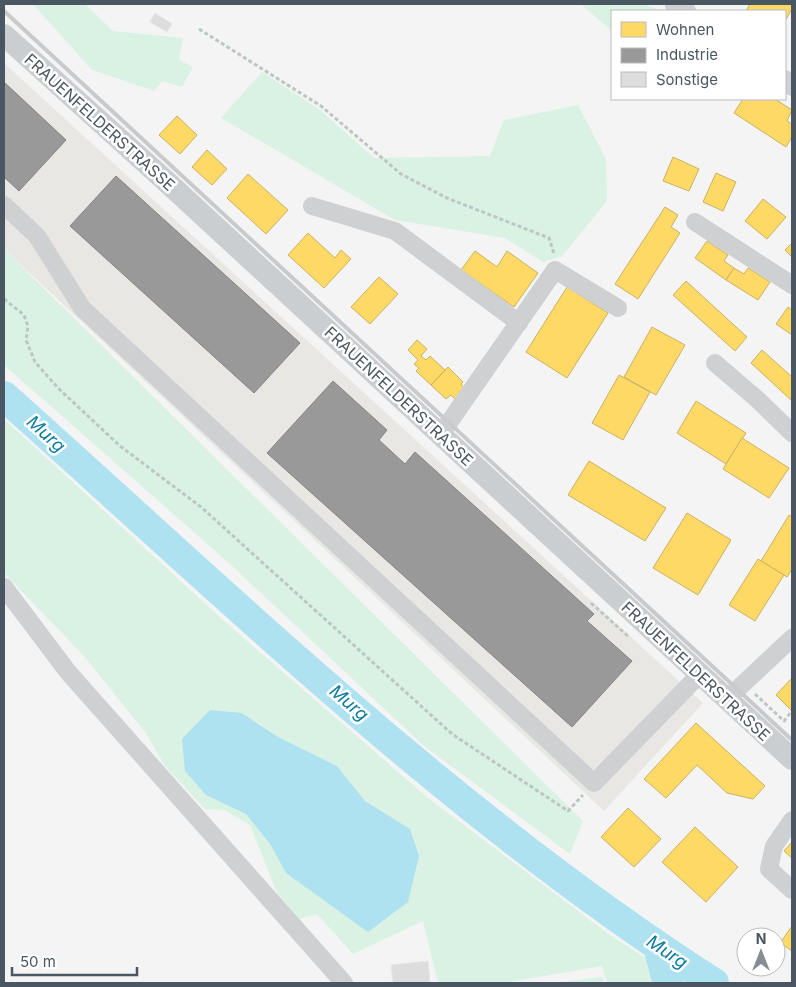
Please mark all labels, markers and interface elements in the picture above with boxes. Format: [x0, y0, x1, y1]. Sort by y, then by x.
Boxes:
legend [611, 10, 786, 100]
text: Wohnen [656, 20, 714, 39]
text: Industrie [656, 45, 718, 64]
street label: FRAUENFELDERSTRASSE [21, 49, 179, 195]
text: Sonstige [656, 70, 718, 89]
street label: FRAUENFELDERSTRASSE [321, 322, 477, 470]
water label: Murg [23, 411, 70, 456]
street label: FRAUENFELDERSTRASSE [618, 597, 774, 745]
water label: Murg [326, 680, 373, 725]
north arrow [736, 927, 786, 977]
water label: Murg [643, 930, 692, 973]
text: N [756, 930, 766, 947]
scale bar [12, 944, 138, 976]
text: 50 m [20, 952, 56, 971]

